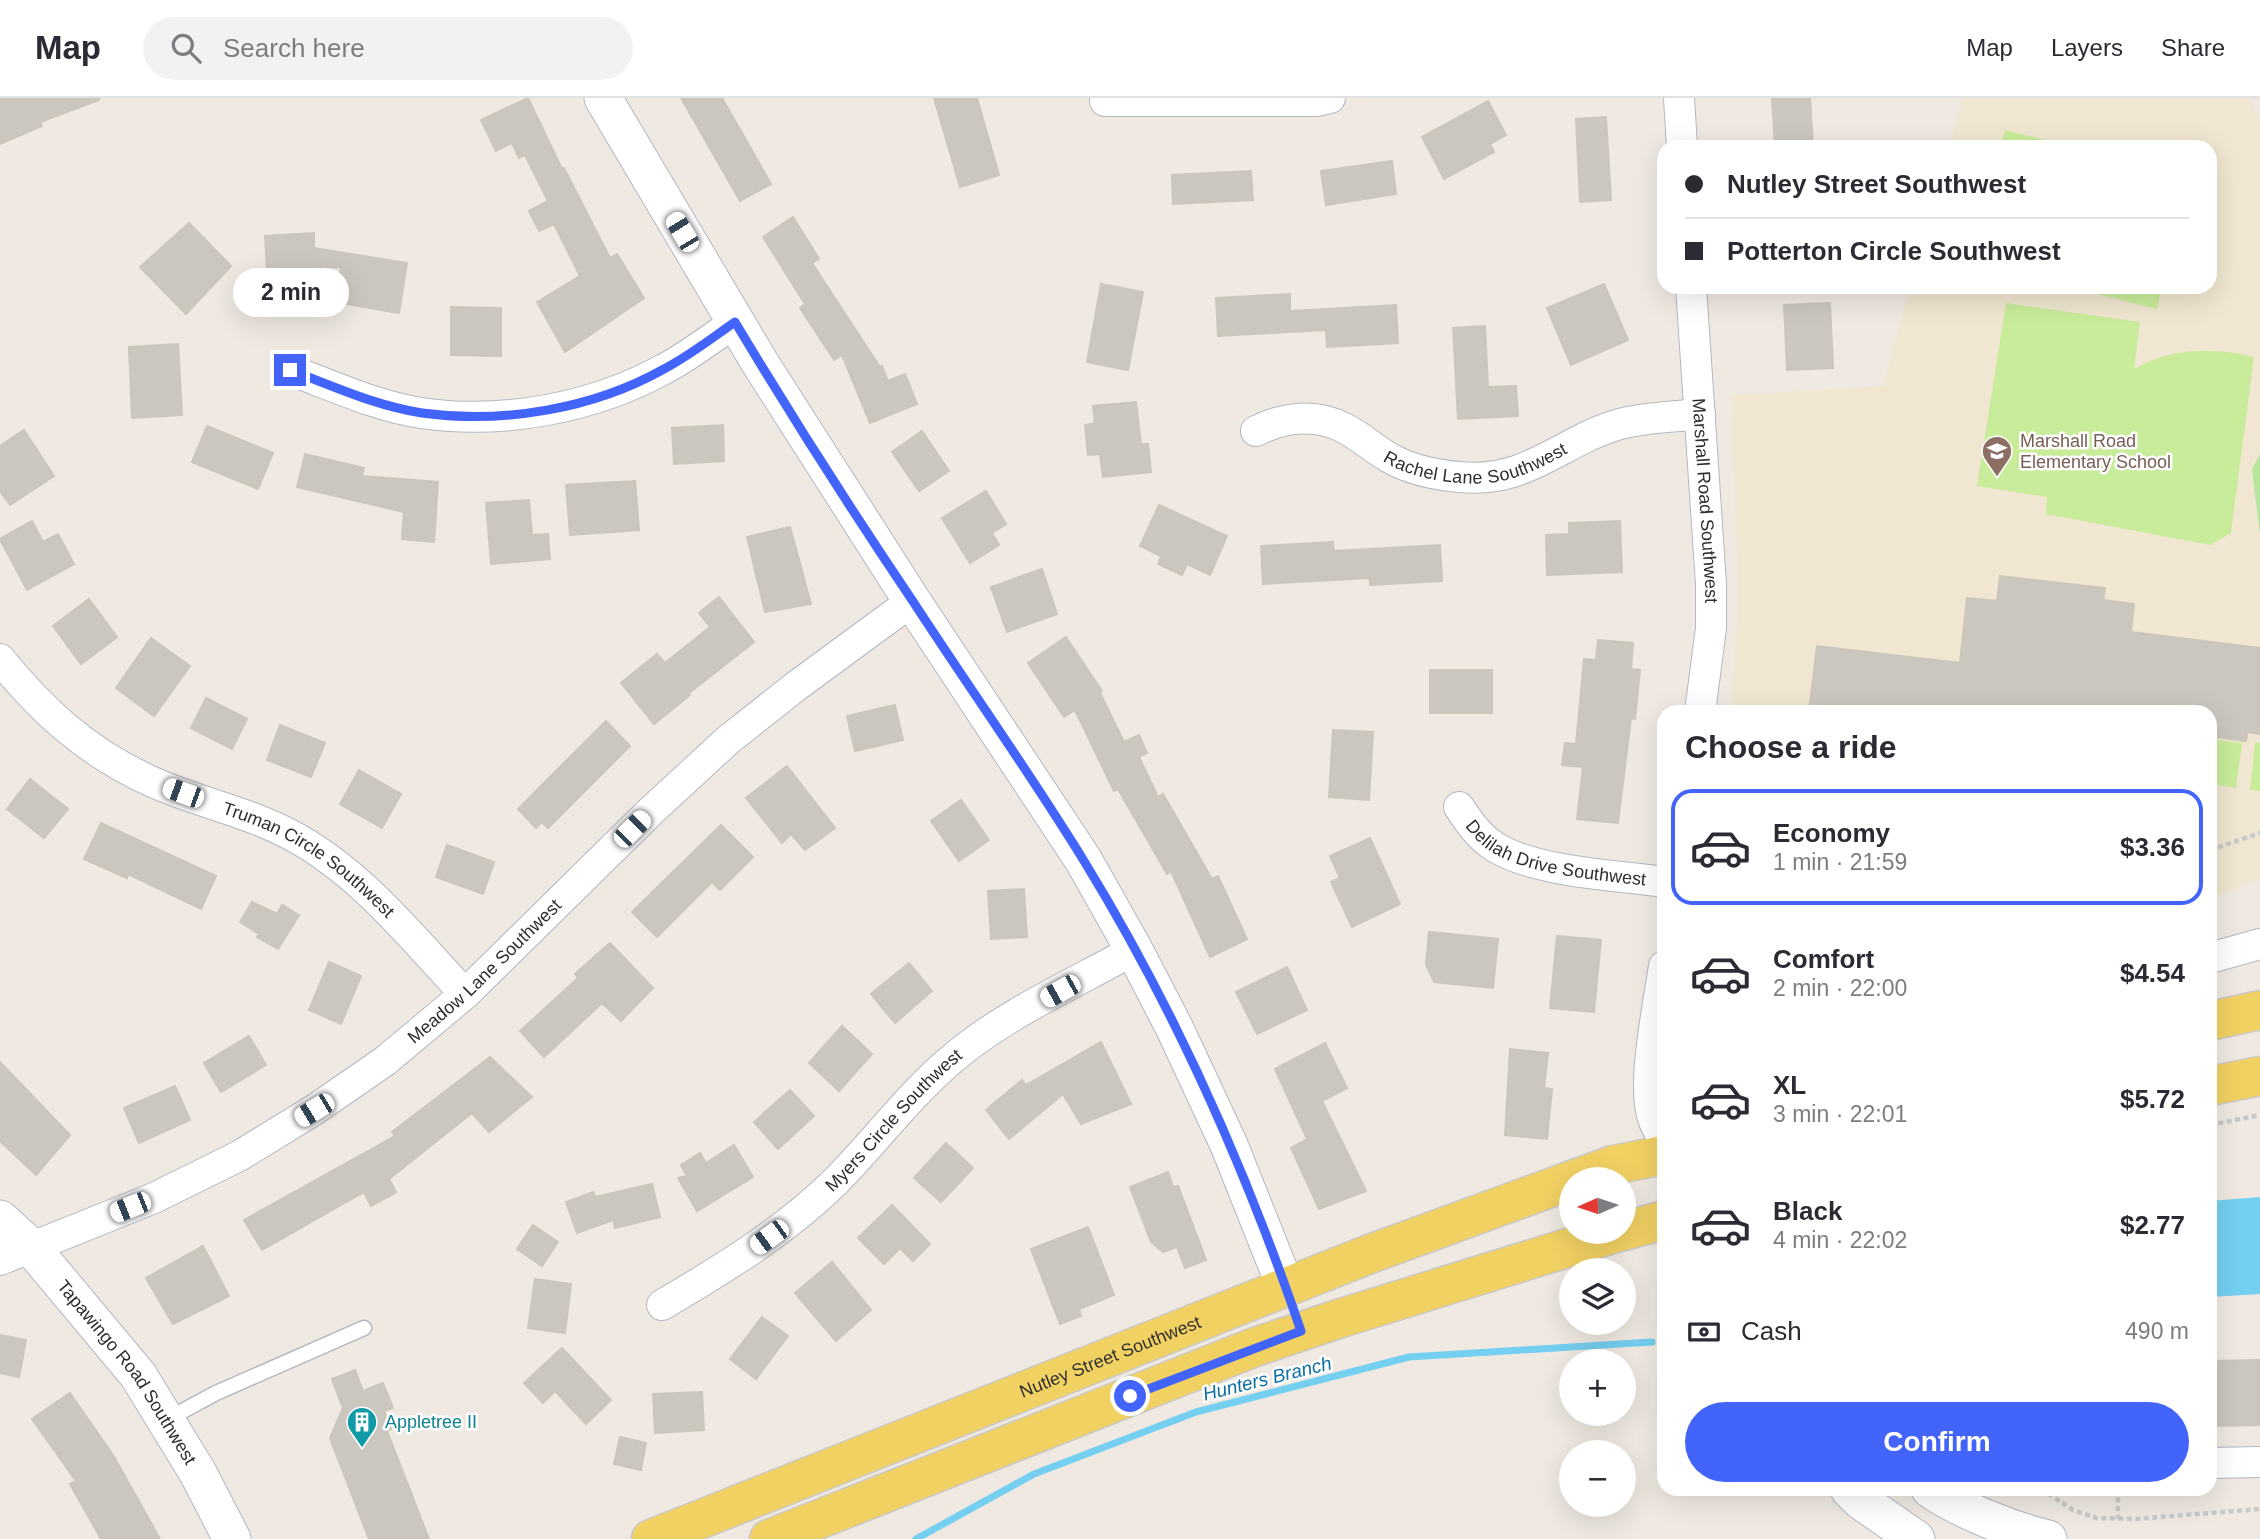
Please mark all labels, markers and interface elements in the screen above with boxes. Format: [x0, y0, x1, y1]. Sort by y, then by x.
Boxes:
search box [143, 17, 633, 80]
text: Map [35, 29, 101, 66]
icon: search [167, 29, 205, 67]
text: Search here [223, 33, 365, 63]
text: Map [1966, 34, 2013, 61]
text: Layers [2051, 34, 2123, 61]
text: Share [2161, 34, 2225, 61]
text: Nutley Street Southwest [1727, 169, 2026, 199]
car [663, 209, 702, 255]
text: Potterton Circle Southwest [1727, 236, 2061, 266]
callout: 2 min [232, 268, 348, 317]
text: 2 min [261, 279, 321, 305]
route end [274, 354, 306, 386]
street label: Marshall Road Southwest [1689, 397, 1721, 603]
place label: Marshall Road Elementary School [2020, 431, 2171, 472]
street label: Rachel Lane Southwest [1381, 433, 1571, 461]
school or university icon: Marshall Road Elementary School [1980, 434, 2014, 478]
text: Rachel Lane Southwest [1380, 439, 1570, 488]
text: Choose a ride [1685, 729, 1897, 765]
car [160, 776, 207, 810]
street label: Truman Circle Southwest [220, 798, 398, 922]
car [610, 807, 655, 851]
street label: Delilah Drive Southwest [1462, 816, 1647, 890]
icon: car [1689, 816, 1752, 879]
text: Economy [1773, 818, 1890, 848]
text: $3.36 [2120, 832, 2185, 862]
text: 1 min · 21:59 [1773, 849, 1907, 875]
street label: Meadow Lane Southwest [404, 895, 565, 1048]
icon: car [1689, 942, 1752, 1005]
text: Comfort [1773, 944, 1874, 974]
text: $4.54 [2120, 958, 2185, 988]
car [1037, 972, 1084, 1010]
text: 2 min · 22:00 [1773, 975, 1907, 1001]
street label: Myers Circle Southwest [821, 1045, 966, 1196]
icon: car [1689, 1068, 1752, 1131]
text: XL [1773, 1070, 1806, 1100]
text: $5.72 [2120, 1084, 2185, 1114]
car [291, 1090, 338, 1130]
text: 3 min · 22:01 [1773, 1101, 1907, 1127]
north arrow [1559, 1167, 1636, 1244]
map controls [1559, 1167, 1636, 1517]
car [107, 1189, 154, 1225]
icon: car [1689, 1194, 1752, 1257]
text: Black [1773, 1196, 1842, 1226]
text: $2.77 [2120, 1210, 2185, 1240]
car [746, 1216, 793, 1258]
text: 4 min · 22:02 [1773, 1227, 1907, 1253]
button: layers [1559, 1258, 1636, 1335]
street label: Tapawingo Road Southwest [53, 1276, 200, 1468]
street label: Nutley Street Southwest [1017, 1312, 1204, 1402]
icon: cash [1685, 1313, 1723, 1351]
text: Cash [1741, 1316, 1802, 1346]
text: 490 m [2125, 1318, 2189, 1344]
button: + [1559, 1349, 1636, 1426]
water label: Hunters Branch [1201, 1352, 1334, 1405]
route start [1114, 1380, 1146, 1412]
button: Confirm [1685, 1402, 2189, 1482]
building icon: Appletree II [345, 1405, 379, 1449]
place label: Appletree II [385, 1412, 477, 1432]
button: − [1559, 1440, 1636, 1517]

